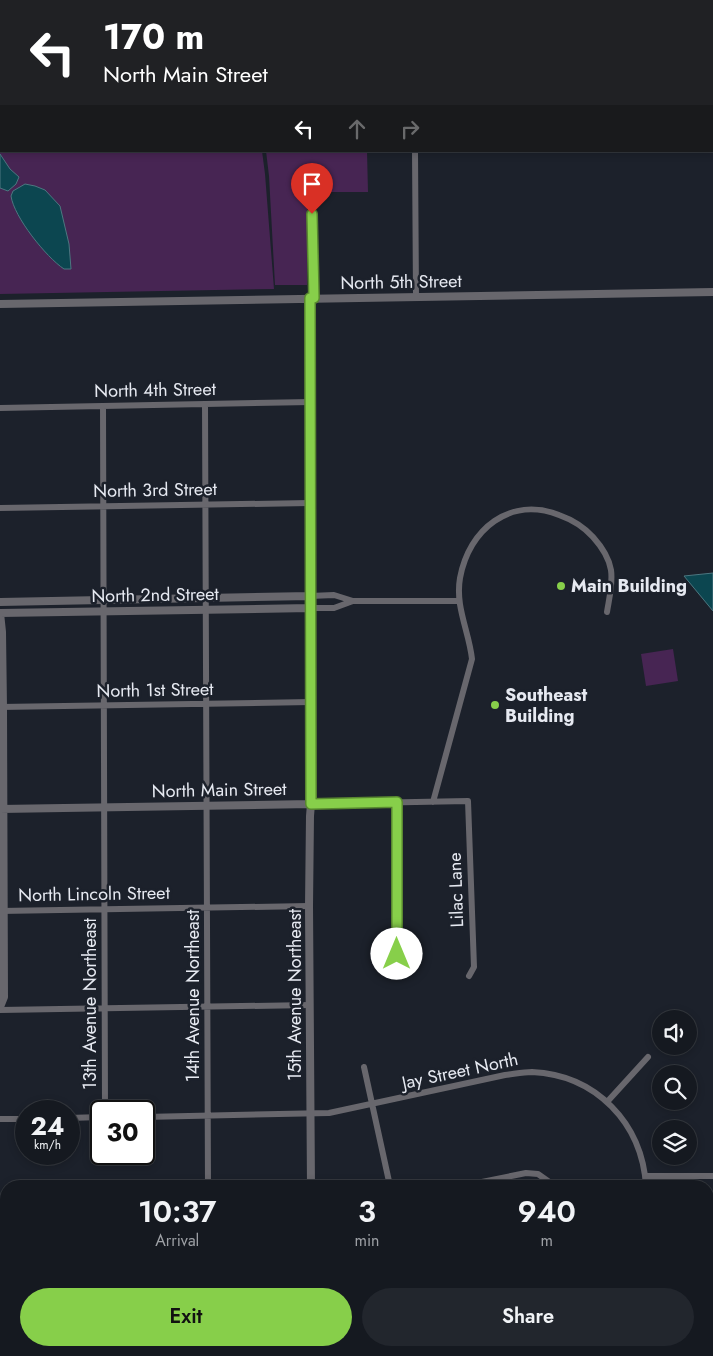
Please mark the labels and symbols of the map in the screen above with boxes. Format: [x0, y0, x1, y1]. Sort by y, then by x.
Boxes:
pin [291, 163, 333, 214]
street label: North 5th Street [340, 268, 463, 296]
street label: North 4th Street [94, 376, 217, 404]
street label: North 3rd Street [93, 476, 218, 504]
place label: Main Building [571, 573, 687, 599]
marker: Main Building [555, 580, 567, 592]
street label: North 2nd Street [91, 581, 220, 609]
street label: North 1st Street [96, 676, 214, 704]
place label: Southeast Building [505, 682, 587, 729]
marker: Southeast Building [489, 699, 501, 711]
street label: North Main Street [151, 776, 287, 804]
street label: Lilac Lane [442, 852, 470, 928]
street label: North Lincoln Street [18, 880, 171, 908]
street label: 15th Avenue Northeast [282, 908, 308, 1081]
street label: 14th Avenue Northeast [180, 909, 206, 1082]
street label: 13th Avenue Northeast [77, 917, 103, 1090]
position arrow [370, 927, 422, 979]
street label: Jay Street North [397, 1046, 521, 1096]
speed limit sign: 30 [90, 1100, 155, 1165]

